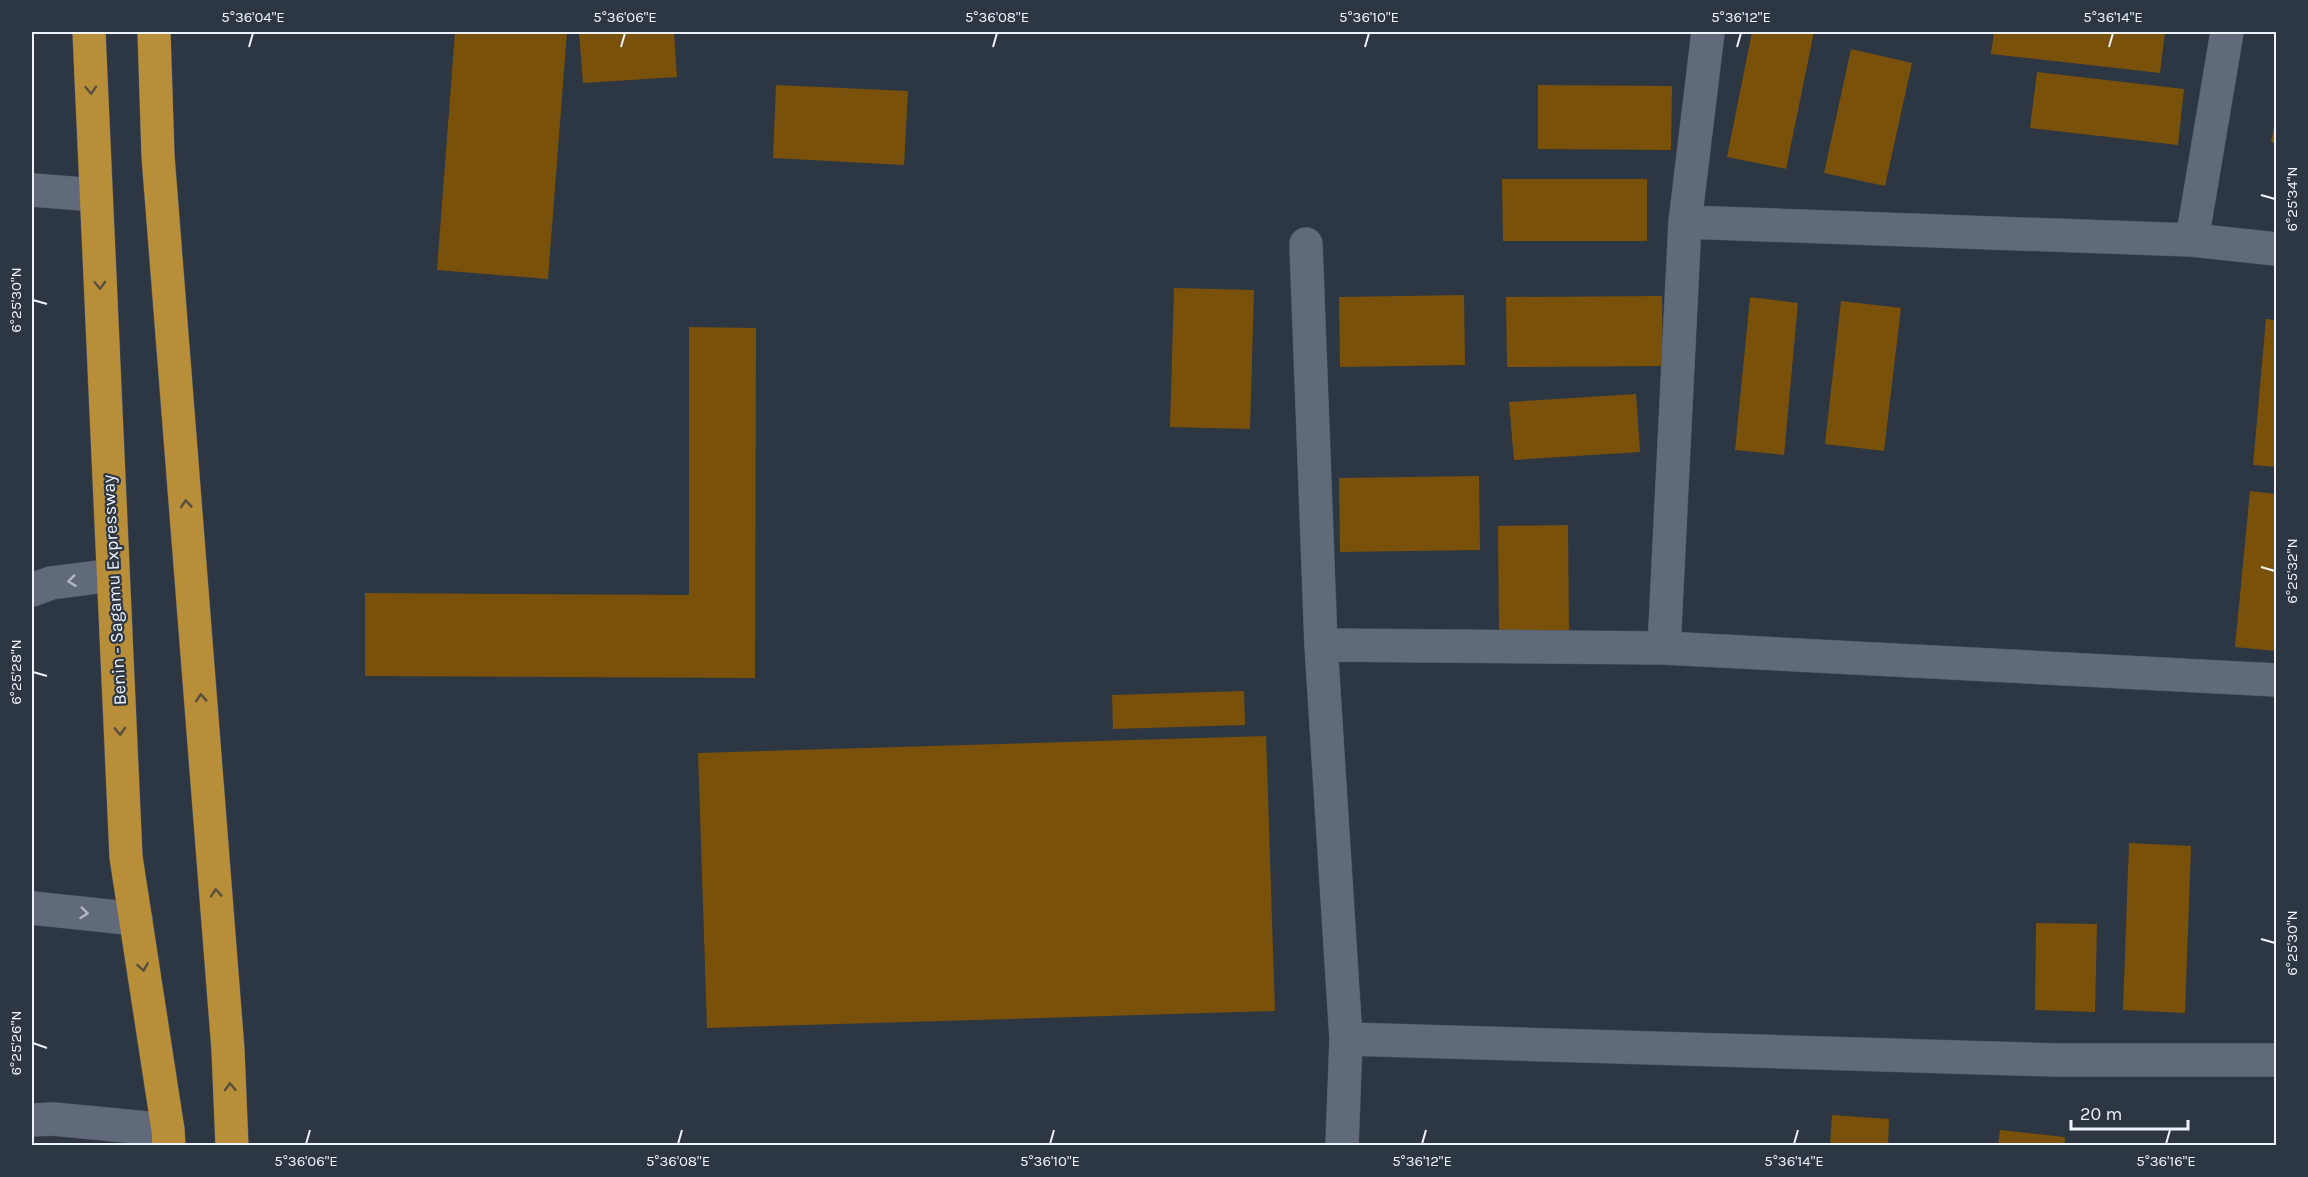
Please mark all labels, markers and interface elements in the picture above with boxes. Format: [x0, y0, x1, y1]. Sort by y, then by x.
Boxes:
text: 5°36'04"E [221, 8, 285, 26]
text: 5°36'06"E [593, 8, 657, 26]
text: 5°36'08"E [965, 8, 1029, 26]
text: 5°36'10"E [1339, 8, 1399, 26]
text: 5°36'12"E [1711, 8, 1771, 26]
text: 5°36'14"E [2083, 8, 2143, 26]
one-way arrow [85, 85, 98, 94]
text: 6°25'34"N [2283, 167, 2301, 231]
text: 6°25'30"N [7, 267, 25, 333]
one-way arrow [94, 280, 107, 289]
street label: Benin - Sagamu Expressway [97, 473, 131, 706]
one-way arrow [179, 499, 192, 508]
text: 6°25'32"N [2283, 538, 2301, 604]
one-way arrow [67, 574, 77, 586]
text: 6°25'28"N [7, 639, 25, 705]
one-way arrow [195, 694, 208, 703]
one-way arrow [114, 727, 127, 736]
one-way arrow [210, 888, 223, 897]
one-way arrow [79, 906, 88, 919]
text: 6°25'30"N [2283, 910, 2301, 976]
one-way arrow [137, 962, 149, 971]
text: 6°25'26"N [7, 1011, 25, 1076]
one-way arrow [223, 1083, 236, 1092]
scale bar [2071, 1093, 2188, 1131]
text: 20 m [2080, 1103, 2122, 1125]
text: 5°36'06"E [274, 1152, 338, 1170]
text: 5°36'08"E [646, 1152, 710, 1170]
text: 5°36'10"E [1020, 1152, 1080, 1170]
text: 5°36'12"E [1392, 1152, 1452, 1170]
text: 5°36'14"E [1764, 1152, 1824, 1170]
text: 5°36'16"E [2136, 1152, 2196, 1170]

